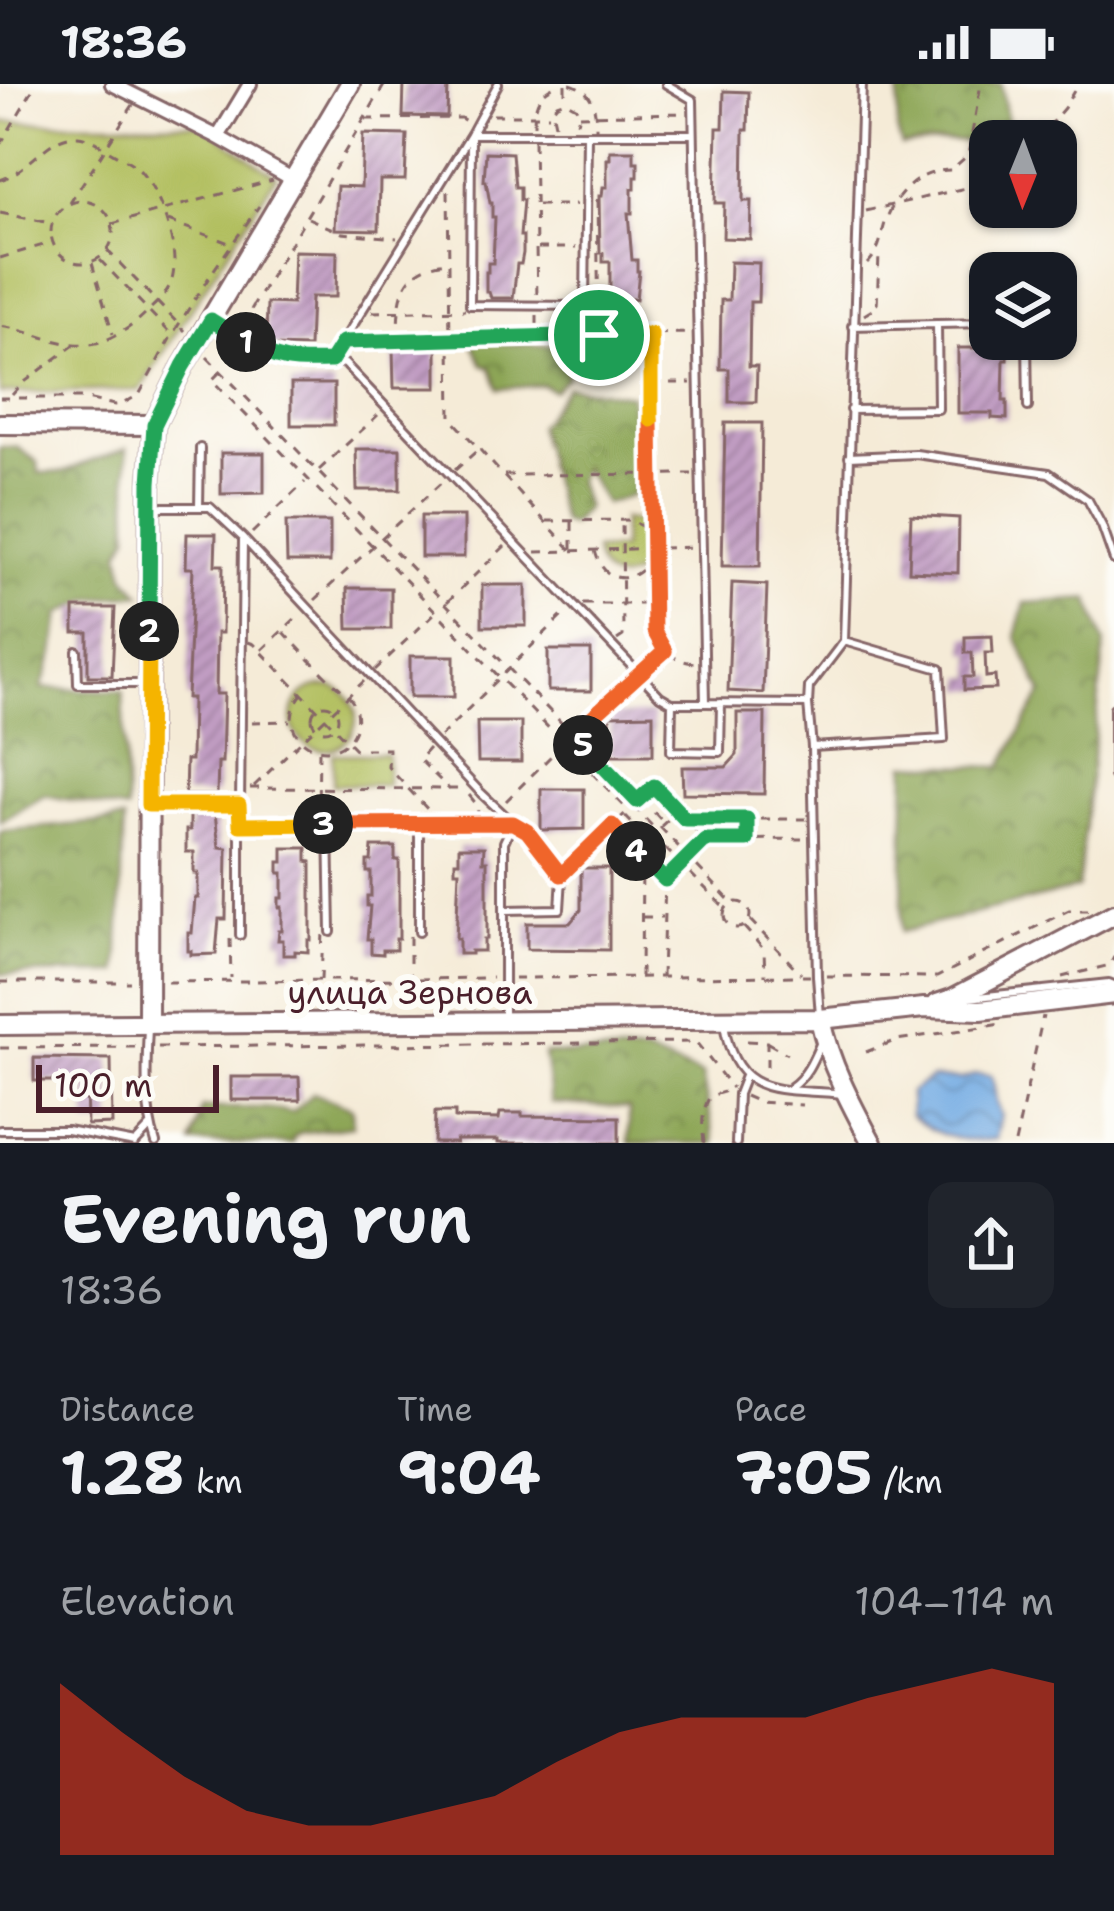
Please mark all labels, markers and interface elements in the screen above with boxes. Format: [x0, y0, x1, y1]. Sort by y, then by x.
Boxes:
text: 18:36 [60, 12, 187, 72]
north arrow [969, 120, 1077, 228]
map controls [969, 120, 1077, 360]
button: layers [969, 252, 1077, 360]
pin [548, 284, 650, 386]
icon: arrive [566, 302, 632, 368]
pin: 1 [216, 312, 276, 372]
text: 1 [238, 319, 254, 364]
pin: 2 [119, 601, 179, 661]
text: 2 [137, 608, 161, 653]
pin: 5 [553, 715, 613, 775]
text: 5 [573, 722, 593, 767]
pin: 3 [293, 794, 353, 854]
text: 3 [311, 801, 335, 846]
pin: 4 [606, 821, 666, 881]
text: 4 [624, 828, 648, 873]
street label: улица Зернова [288, 970, 532, 1015]
scale bar [36, 1059, 219, 1112]
text: 100 m [54, 1063, 153, 1108]
text: Evening run [60, 1175, 471, 1263]
button: share [928, 1182, 1054, 1308]
text: 18:36 [60, 1264, 164, 1316]
text: Distance [60, 1387, 195, 1432]
text: Time [397, 1387, 473, 1432]
text: Pace [735, 1387, 807, 1432]
text: 1.28 [60, 1432, 185, 1512]
text: 9:04 [397, 1432, 541, 1512]
text: 7:05 [735, 1432, 873, 1512]
text: km [185, 1459, 243, 1504]
text: /km [873, 1459, 943, 1504]
text: Elevation [60, 1575, 235, 1627]
text: 104–114 m [854, 1575, 1054, 1627]

